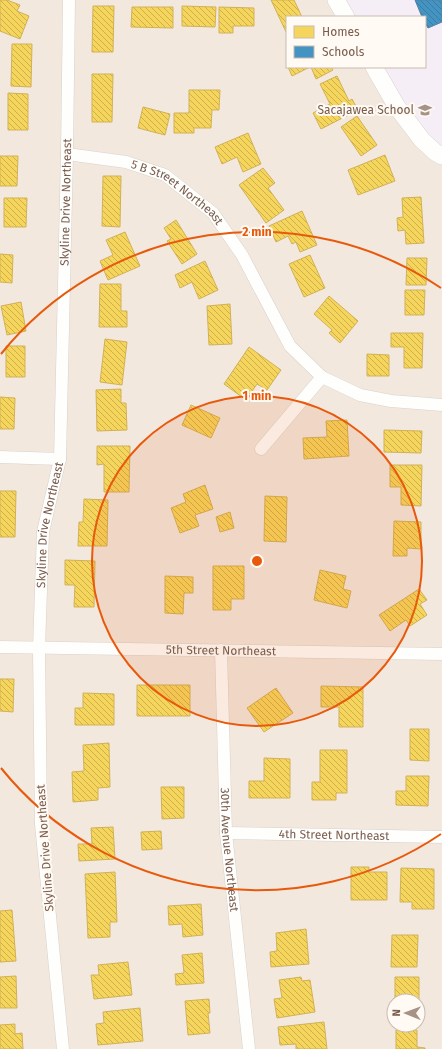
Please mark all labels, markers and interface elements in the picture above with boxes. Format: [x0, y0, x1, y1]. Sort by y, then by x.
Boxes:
legend [286, 16, 426, 68]
text: Homes [322, 25, 360, 39]
text: Schools [322, 45, 365, 59]
school or university icon: Sacajawea School [417, 102, 433, 118]
place label: Sacajawea School [318, 103, 414, 117]
street label: Skyline Drive Northeast [57, 138, 74, 266]
street label: 5 B Street Northeast [129, 157, 226, 228]
text: 2 min [242, 225, 272, 239]
text: 1 min [243, 389, 271, 403]
street label: Skyline Drive Northeast [34, 460, 66, 588]
centre of rings [250, 554, 264, 568]
street label: 5th Street Northeast [166, 643, 277, 658]
street label: Skyline Drive Northeast [34, 783, 56, 912]
street label: 30th Avenue Northeast [218, 788, 241, 913]
street label: 4th Street Northeast [278, 827, 390, 843]
north arrow [386, 993, 426, 1033]
text: N [390, 1009, 403, 1017]

